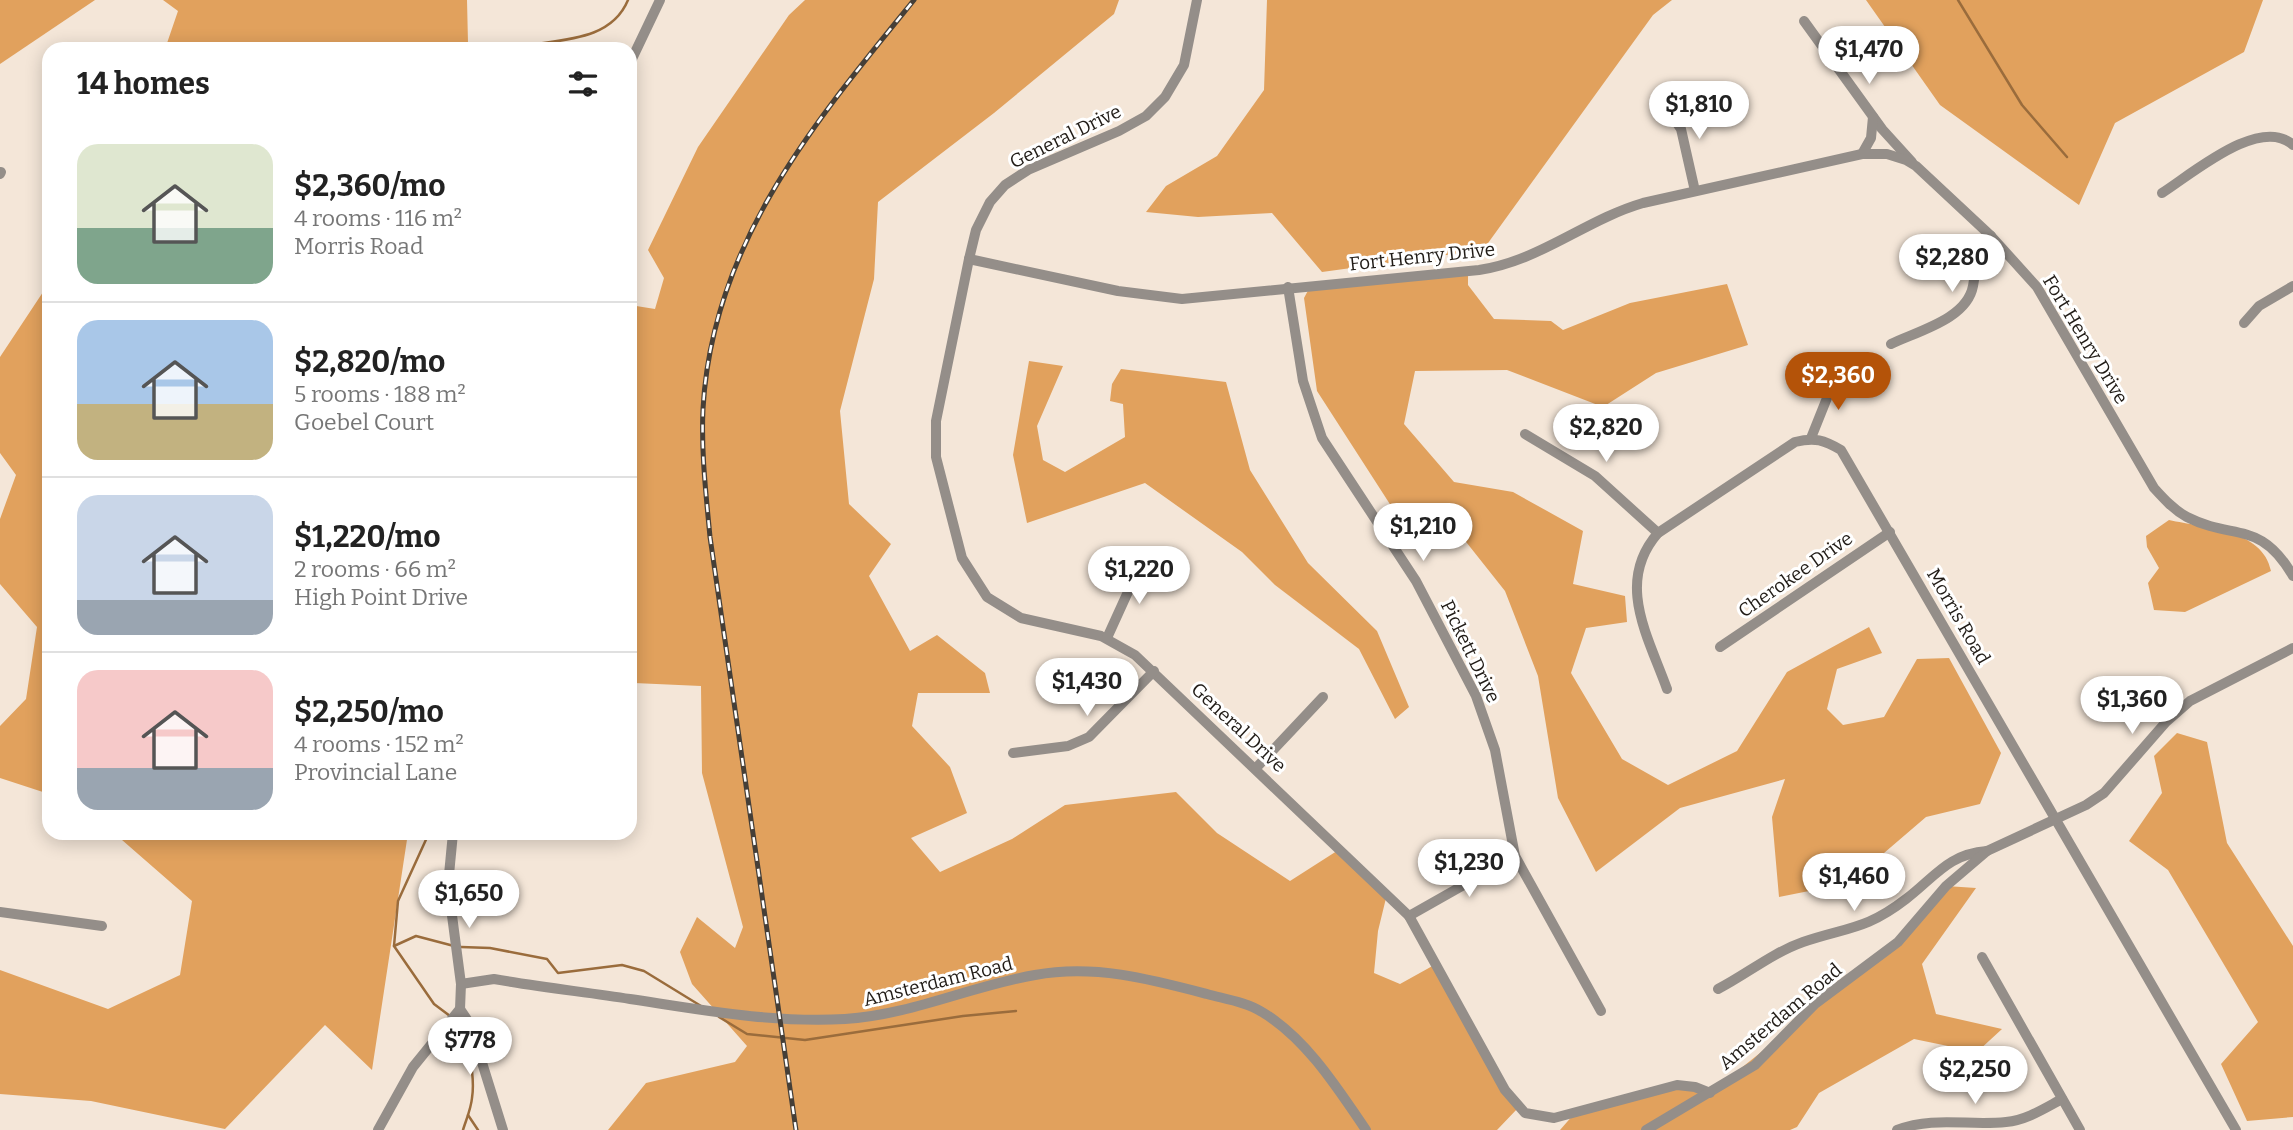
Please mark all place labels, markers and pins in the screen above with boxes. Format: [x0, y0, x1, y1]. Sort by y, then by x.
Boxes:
pin: $1,470 [1812, 27, 1926, 86]
pin: $1,810 [1642, 82, 1756, 141]
pin: $2,280 [1895, 234, 2009, 294]
pin: $2,360 [1781, 352, 1895, 412]
pin: $2,820 [1549, 405, 1663, 464]
pin: $1,210 [1366, 504, 1480, 563]
pin: $1,220 [1082, 546, 1196, 606]
pin: $1,430 [1030, 658, 1144, 718]
pin: $1,360 [2075, 676, 2189, 736]
pin: $1,230 [1412, 839, 1526, 899]
pin: $1,460 [1797, 853, 1911, 913]
pin: $1,650 [412, 870, 526, 930]
pin: $778 [429, 1018, 511, 1077]
pin: $2,250 [1918, 1046, 2032, 1106]

